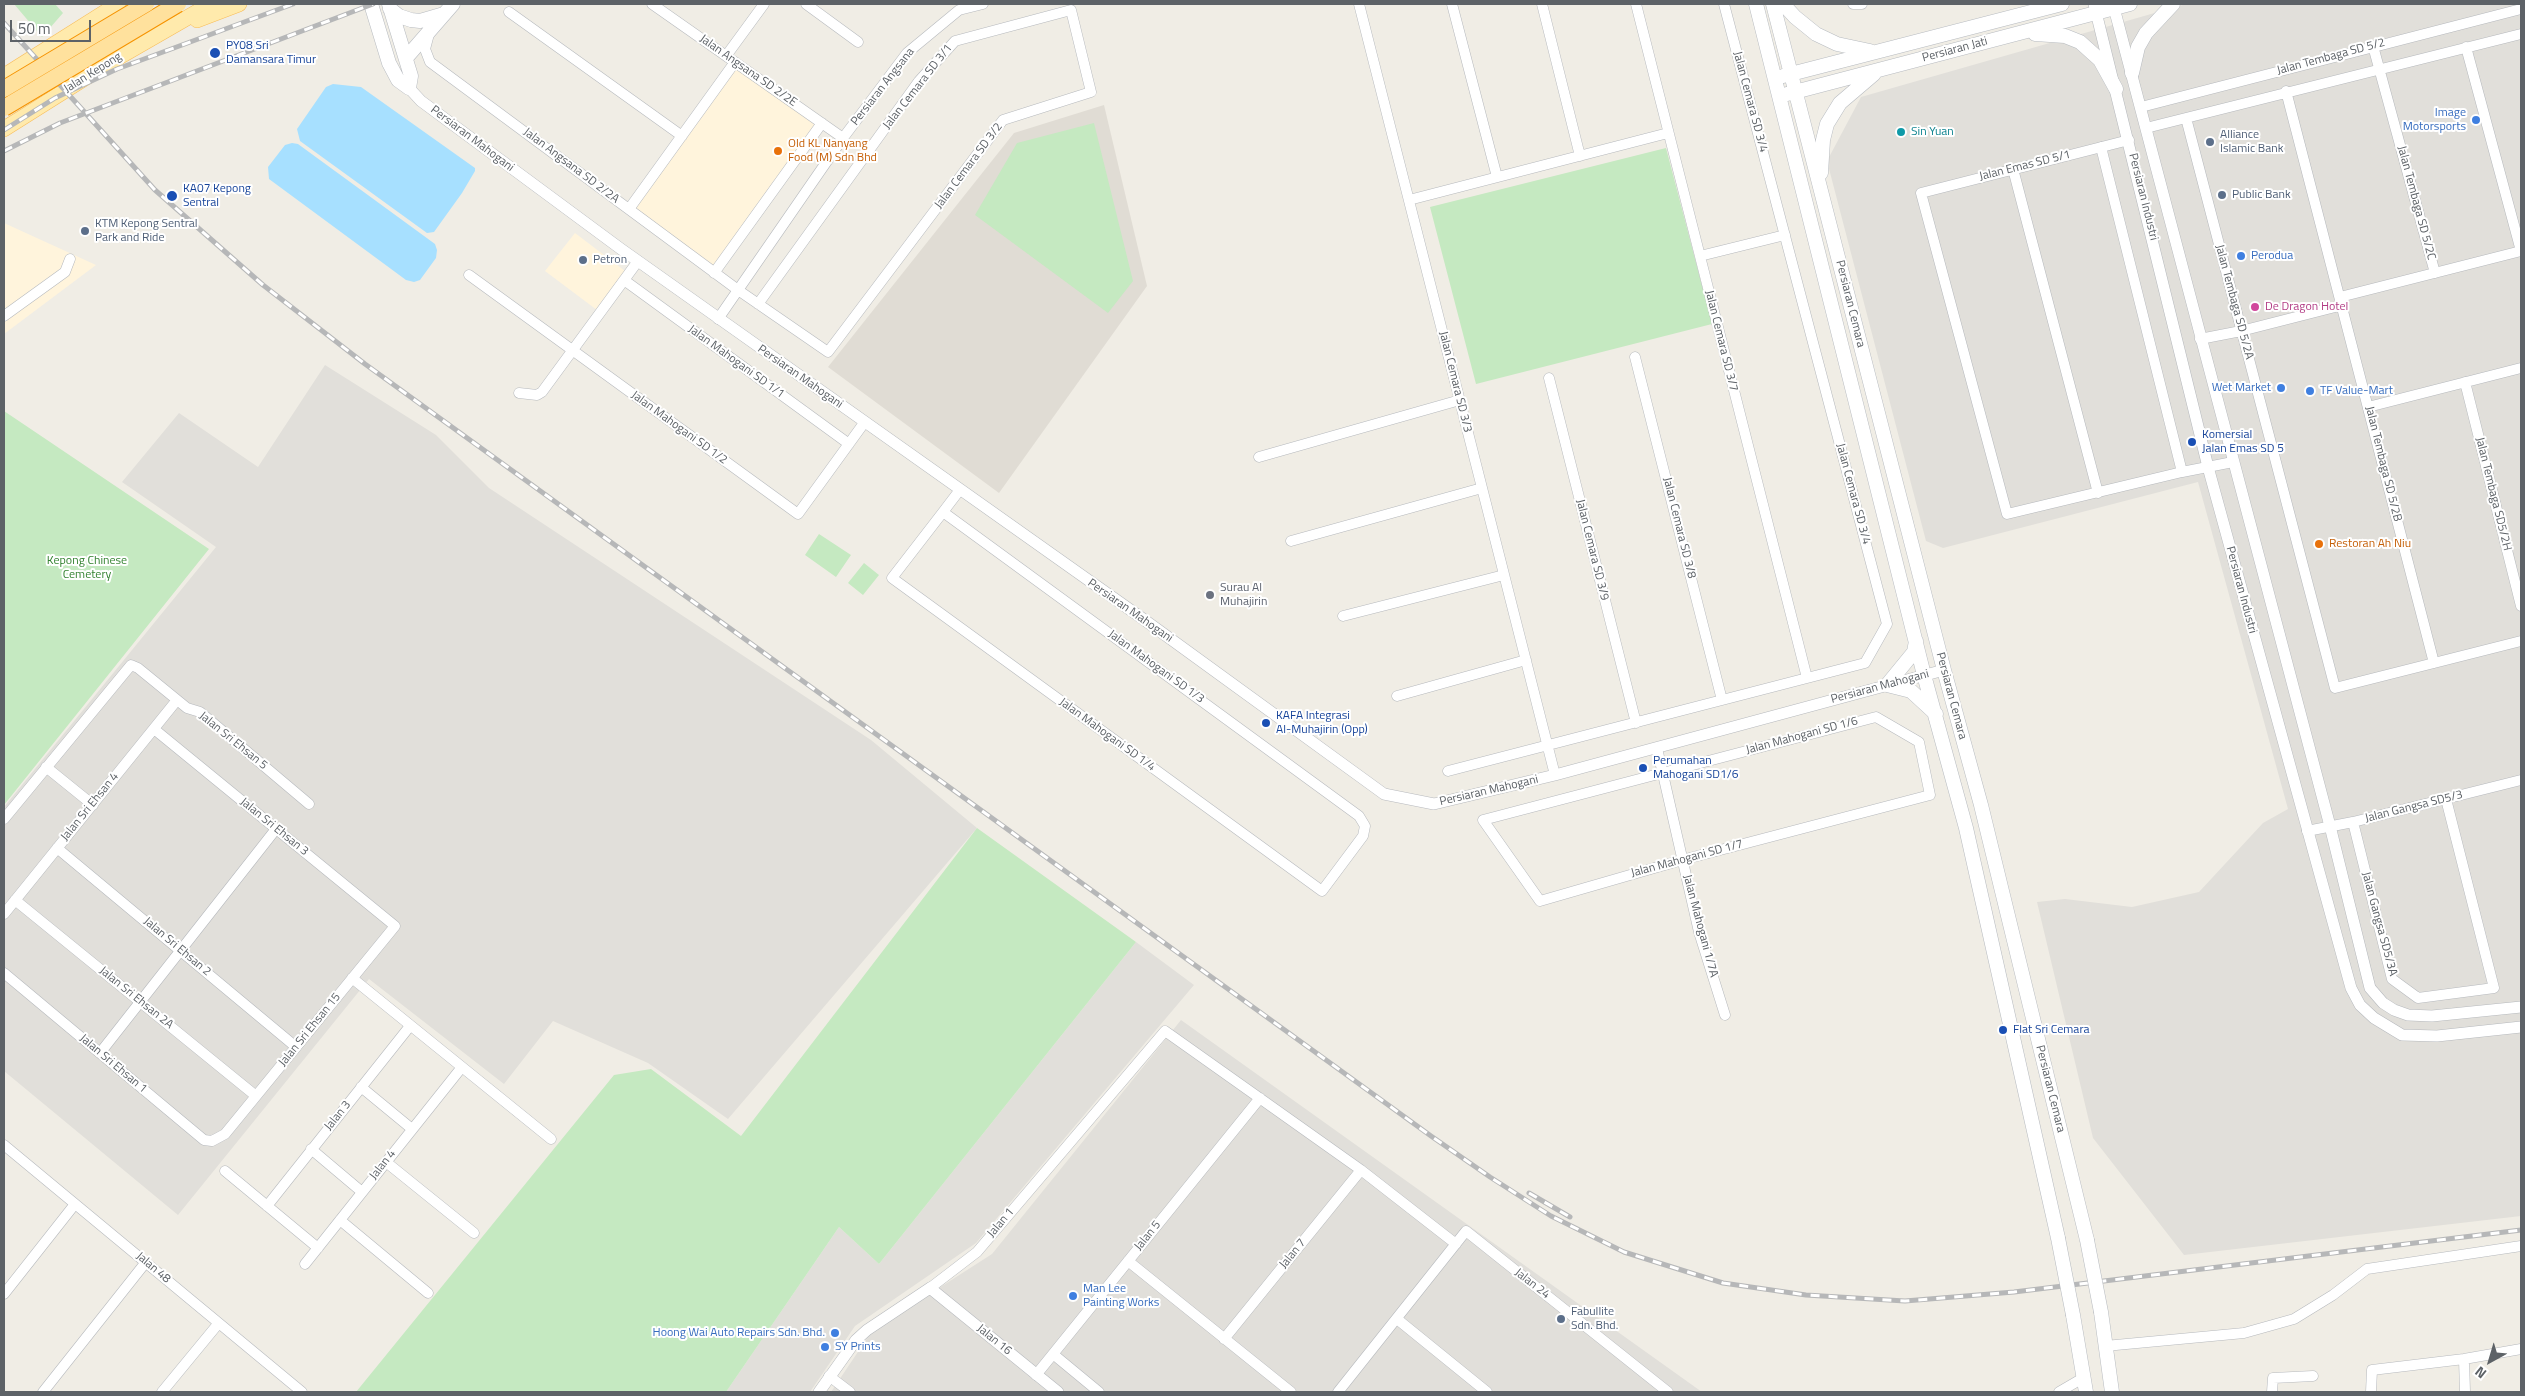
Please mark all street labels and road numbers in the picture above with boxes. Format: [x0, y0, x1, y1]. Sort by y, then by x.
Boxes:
street label: Jalan Angsana SD 2/2E [696, 32, 800, 110]
street label: Persiaran Jati [1921, 34, 1989, 66]
street label: Jalan Tembaga SD 5/2 [2275, 36, 2387, 78]
street label: Jalan Cemara SD 3/1 [880, 42, 956, 132]
street label: Persiaran Angsana [848, 45, 918, 129]
street label: Jalan Kepong [61, 50, 125, 96]
street label: Jalan Cemara SD 3/4 [1730, 50, 1770, 154]
street label: Persiaran Mahogani [427, 103, 517, 175]
street label: Jalan Cemara SD 3/2 [932, 120, 1006, 212]
street label: Jalan Angsana SD 2/2A [520, 125, 622, 207]
street label: Jalan Tembaga SD 5/2C [2394, 144, 2438, 262]
street label: Jalan Emas SD 5/1 [1978, 148, 2072, 184]
street label: Persiaran Industri [2125, 152, 2161, 242]
street label: Jalan Tembaga SD 5/2A [2212, 243, 2256, 361]
street label: Persiaran Cemara [1832, 259, 1868, 349]
street label: Jalan Cemara SD 3/7 [1701, 289, 1741, 393]
street label: Jalan Mahogani SD 1/1 [685, 322, 787, 402]
street label: Jalan Cemara SD 3/3 [1435, 330, 1475, 434]
street label: Persiaran Mahogani [755, 342, 845, 412]
street label: Jalan Mahogani SD 1/2 [628, 388, 730, 468]
street label: Jalan Tembaga SD 5/2B [2362, 405, 2404, 523]
street label: Jalan Tembaga SD5/2H [2472, 436, 2514, 552]
street label: Jalan Cemara SD 3/4 [1833, 442, 1873, 546]
street label: Jalan Cemara SD 3/8 [1659, 476, 1699, 580]
street label: Jalan Cemara SD 3/9 [1572, 498, 1612, 602]
street label: Persiaran Industri [2222, 545, 2260, 635]
street label: Persiaran Mahogani [1085, 576, 1175, 646]
street label: Jalan Mahogani SD 1/3 [1105, 627, 1207, 707]
street label: Persiaran Cemara [1932, 651, 1970, 741]
street label: Persiaran Mahogani [1829, 667, 1931, 707]
street label: Jalan Mahogani SD 1/4 [1056, 695, 1158, 775]
street label: Jalan Sri Ehsan 5 [196, 709, 270, 773]
street label: Jalan Mahogani SD 1/6 [1744, 714, 1860, 758]
street label: Jalan Sri Ehsan 4 [58, 770, 122, 844]
street label: Persiaran Mahogani [1438, 773, 1540, 809]
street label: Jalan Gangsa SD5/3 [2364, 788, 2464, 826]
street label: Jalan Sri Ehsan 3 [237, 795, 311, 859]
street label: Jalan Mahogani SD 1/7 [1629, 837, 1745, 881]
street label: Jalan Gangsa SD5/3A [2358, 870, 2400, 978]
street label: Jalan Mahogani 1/7A [1679, 873, 1721, 979]
street label: Jalan Sri Ehsan 2 [140, 915, 214, 979]
street label: Jalan Sri Ehsan 2A [96, 964, 176, 1032]
street label: Jalan Sri Ehsan 15 [276, 990, 344, 1070]
street label: Jalan Sri Ehsan 1 [76, 1032, 150, 1096]
street label: Persiaran Cemara [2032, 1044, 2068, 1134]
street label: Jalan 3 [322, 1098, 354, 1134]
street label: Jalan 4 [367, 1147, 399, 1183]
street label: Jalan 1 [985, 1205, 1017, 1241]
street label: Jalan 5 [1132, 1218, 1164, 1254]
street label: Jalan 7 [1277, 1236, 1309, 1272]
street label: Jalan 48 [133, 1249, 173, 1287]
street label: Jalan 24 [1511, 1266, 1553, 1302]
street label: Jalan 16 [974, 1322, 1014, 1358]

